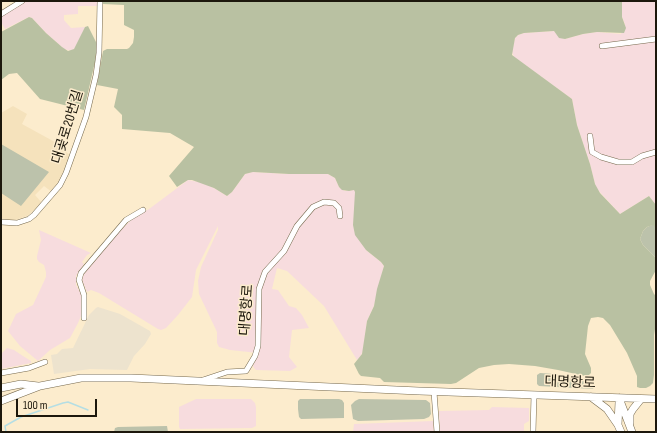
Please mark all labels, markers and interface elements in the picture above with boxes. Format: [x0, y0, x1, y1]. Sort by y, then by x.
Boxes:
street label: 대곶로20번길 [49, 88, 87, 166]
street label: 대명항로 [237, 284, 257, 336]
street label: 대명항로 [544, 374, 596, 392]
scale bar [18, 391, 99, 417]
text: 100 m [23, 398, 48, 413]

